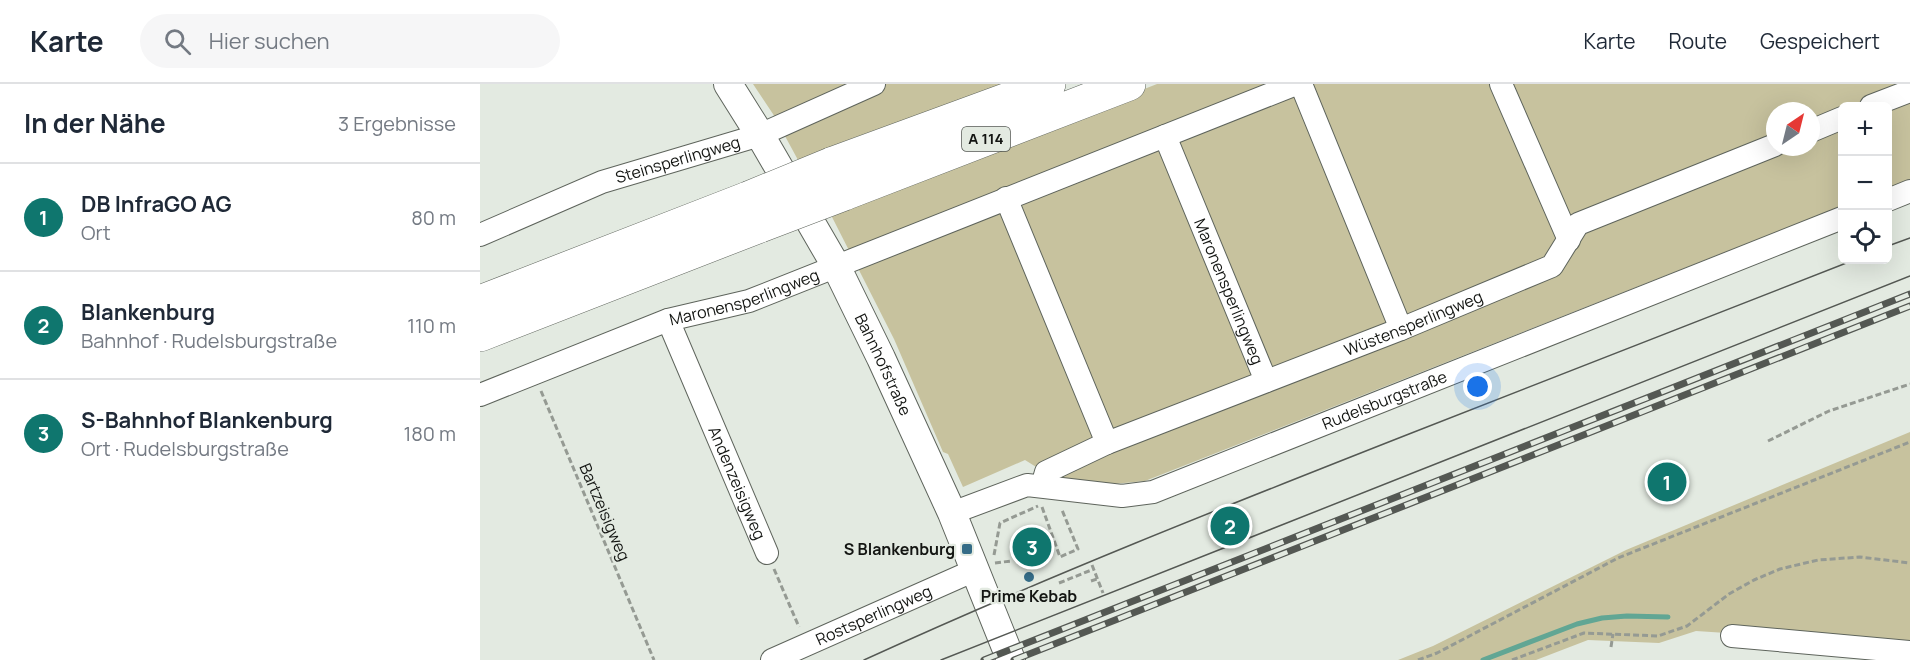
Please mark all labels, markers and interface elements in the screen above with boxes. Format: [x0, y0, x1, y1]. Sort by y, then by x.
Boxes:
search box [140, 14, 560, 68]
text: Karte [30, 22, 104, 60]
icon: search [161, 25, 194, 58]
text: Hier suchen [209, 26, 330, 56]
text: Karte [1584, 27, 1636, 55]
text: Route [1669, 27, 1727, 55]
text: Gespeichert [1760, 27, 1880, 55]
north arrow [1766, 102, 1820, 156]
map controls [1838, 102, 1892, 264]
button: + [1838, 102, 1892, 156]
text: In der Nähe [24, 105, 166, 141]
text: 3 Ergebnisse [338, 110, 456, 137]
road number: A 114 [962, 127, 1010, 151]
street label: Steinsperlingweg [613, 131, 743, 188]
button: − [1838, 156, 1892, 210]
text: DB InfraGO AG [81, 189, 232, 219]
text: 1 [39, 204, 48, 231]
text: 80 m [411, 204, 456, 231]
button: locate [1838, 210, 1892, 264]
street label: Maronensperlingweg [1189, 215, 1269, 368]
text: Ort [81, 219, 111, 246]
street label: Maronensperlingweg [667, 263, 822, 330]
street label: Wüstensperlingweg [1341, 285, 1486, 361]
text: Blankenburg [81, 297, 215, 327]
street label: Bahnhofstraße [850, 310, 917, 419]
text: 2 [38, 312, 49, 339]
text: 110 m [407, 312, 456, 339]
text: Bahnhof · Rudelsburgstraße [81, 327, 337, 354]
street label: Rudelsburgstraße [1319, 365, 1450, 435]
your location [1463, 372, 1492, 401]
text: S-Bahnhof Blankenburg [81, 405, 333, 435]
text: 3 [38, 420, 49, 447]
text: 180 m [403, 420, 456, 447]
street label: Andenzeisigweg [703, 423, 771, 543]
text: Ort · Rudelsburgstraße [81, 435, 289, 462]
street label: Bartzeisigweg [575, 460, 635, 564]
pin: 1 [1648, 460, 1686, 504]
pin: 2 [1210, 504, 1250, 548]
pin: 3 [1012, 524, 1052, 570]
place label: S Blankenburg [844, 538, 955, 560]
marker: S Blankenburg [960, 542, 974, 556]
marker: Prime Kebab [1022, 570, 1036, 584]
street label: Rostsperlingweg [812, 580, 935, 650]
place label: Prime Kebab [981, 585, 1077, 607]

